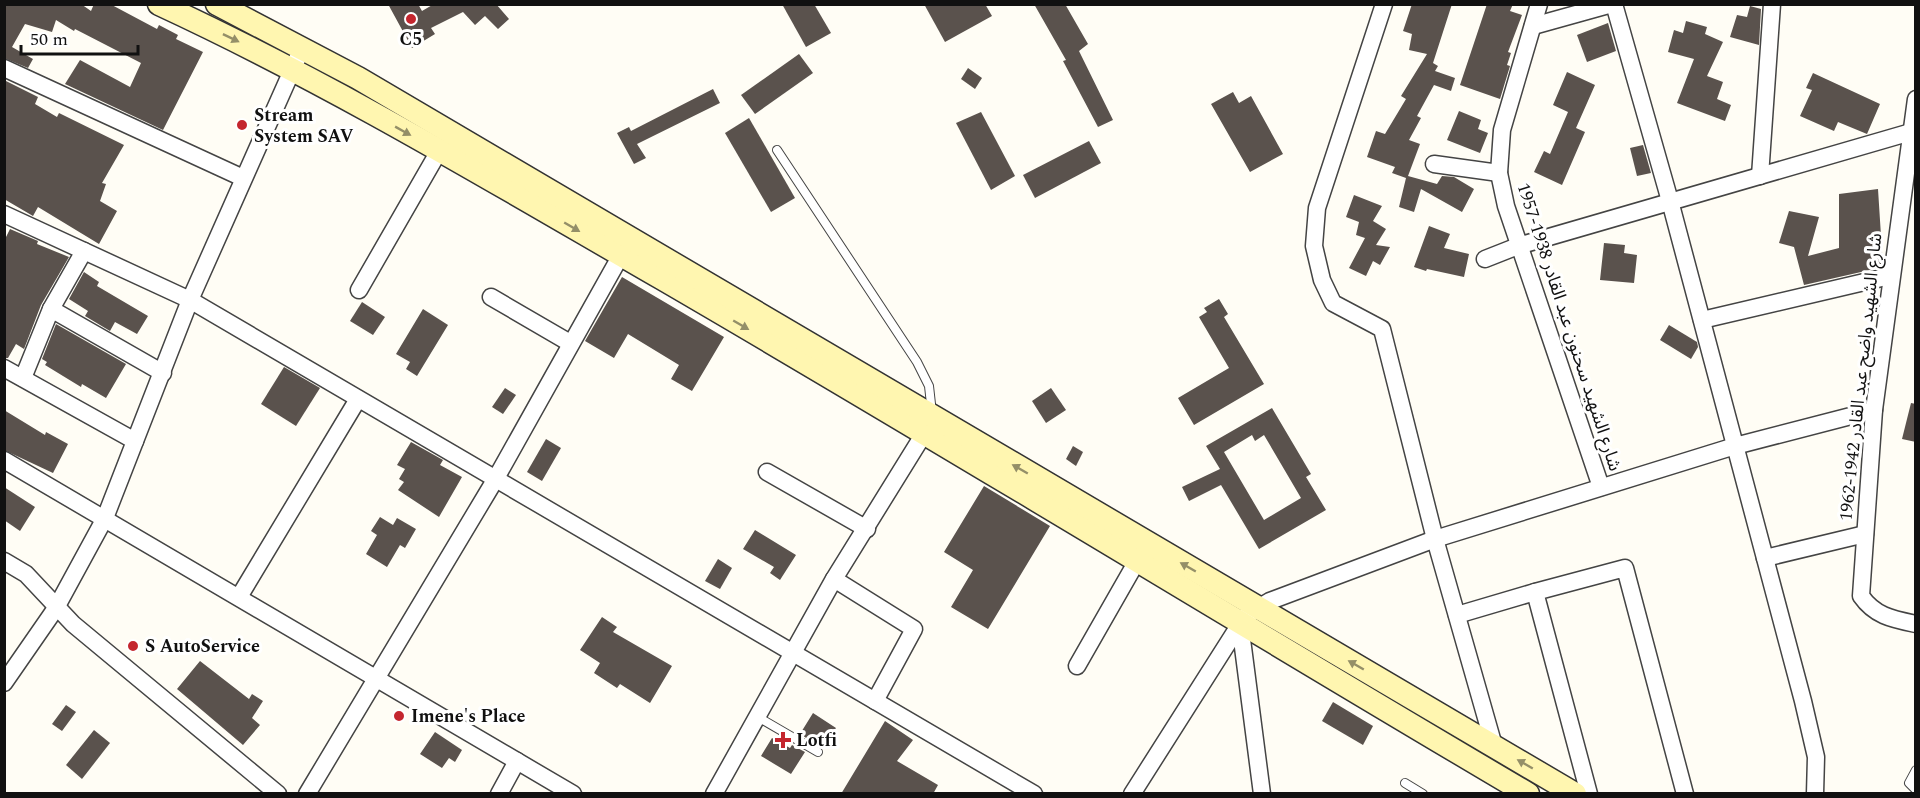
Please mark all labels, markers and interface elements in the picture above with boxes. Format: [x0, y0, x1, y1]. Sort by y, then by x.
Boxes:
marker: C5 [404, 12, 418, 26]
scale bar [21, 18, 138, 56]
text: 50 m [30, 26, 68, 53]
place label: C5 [400, 26, 422, 53]
one-way arrow [223, 34, 240, 43]
place label: Stream System SAV [254, 102, 354, 150]
marker: Stream System SAV [235, 118, 249, 132]
one-way arrow [395, 126, 412, 136]
street label: شارع الشهيد سحنون عبد القادر 1938-1957 [1510, 179, 1628, 475]
one-way arrow [564, 222, 581, 232]
street label: شارع الشهيد واضح عبد القادر 1942-1962 [1832, 232, 1890, 522]
one-way arrow [733, 319, 749, 330]
one-way arrow [1012, 463, 1028, 474]
one-way arrow [1179, 562, 1196, 572]
place label: S AutoService [145, 633, 260, 660]
marker: S AutoService [126, 639, 140, 653]
one-way arrow [1348, 660, 1364, 671]
place label: Imene's Place [411, 703, 526, 730]
marker: Imene's Place [392, 709, 406, 723]
place label: Lotfi [796, 727, 837, 754]
marker: Lotfi [774, 731, 792, 749]
one-way arrow [1516, 759, 1533, 769]

